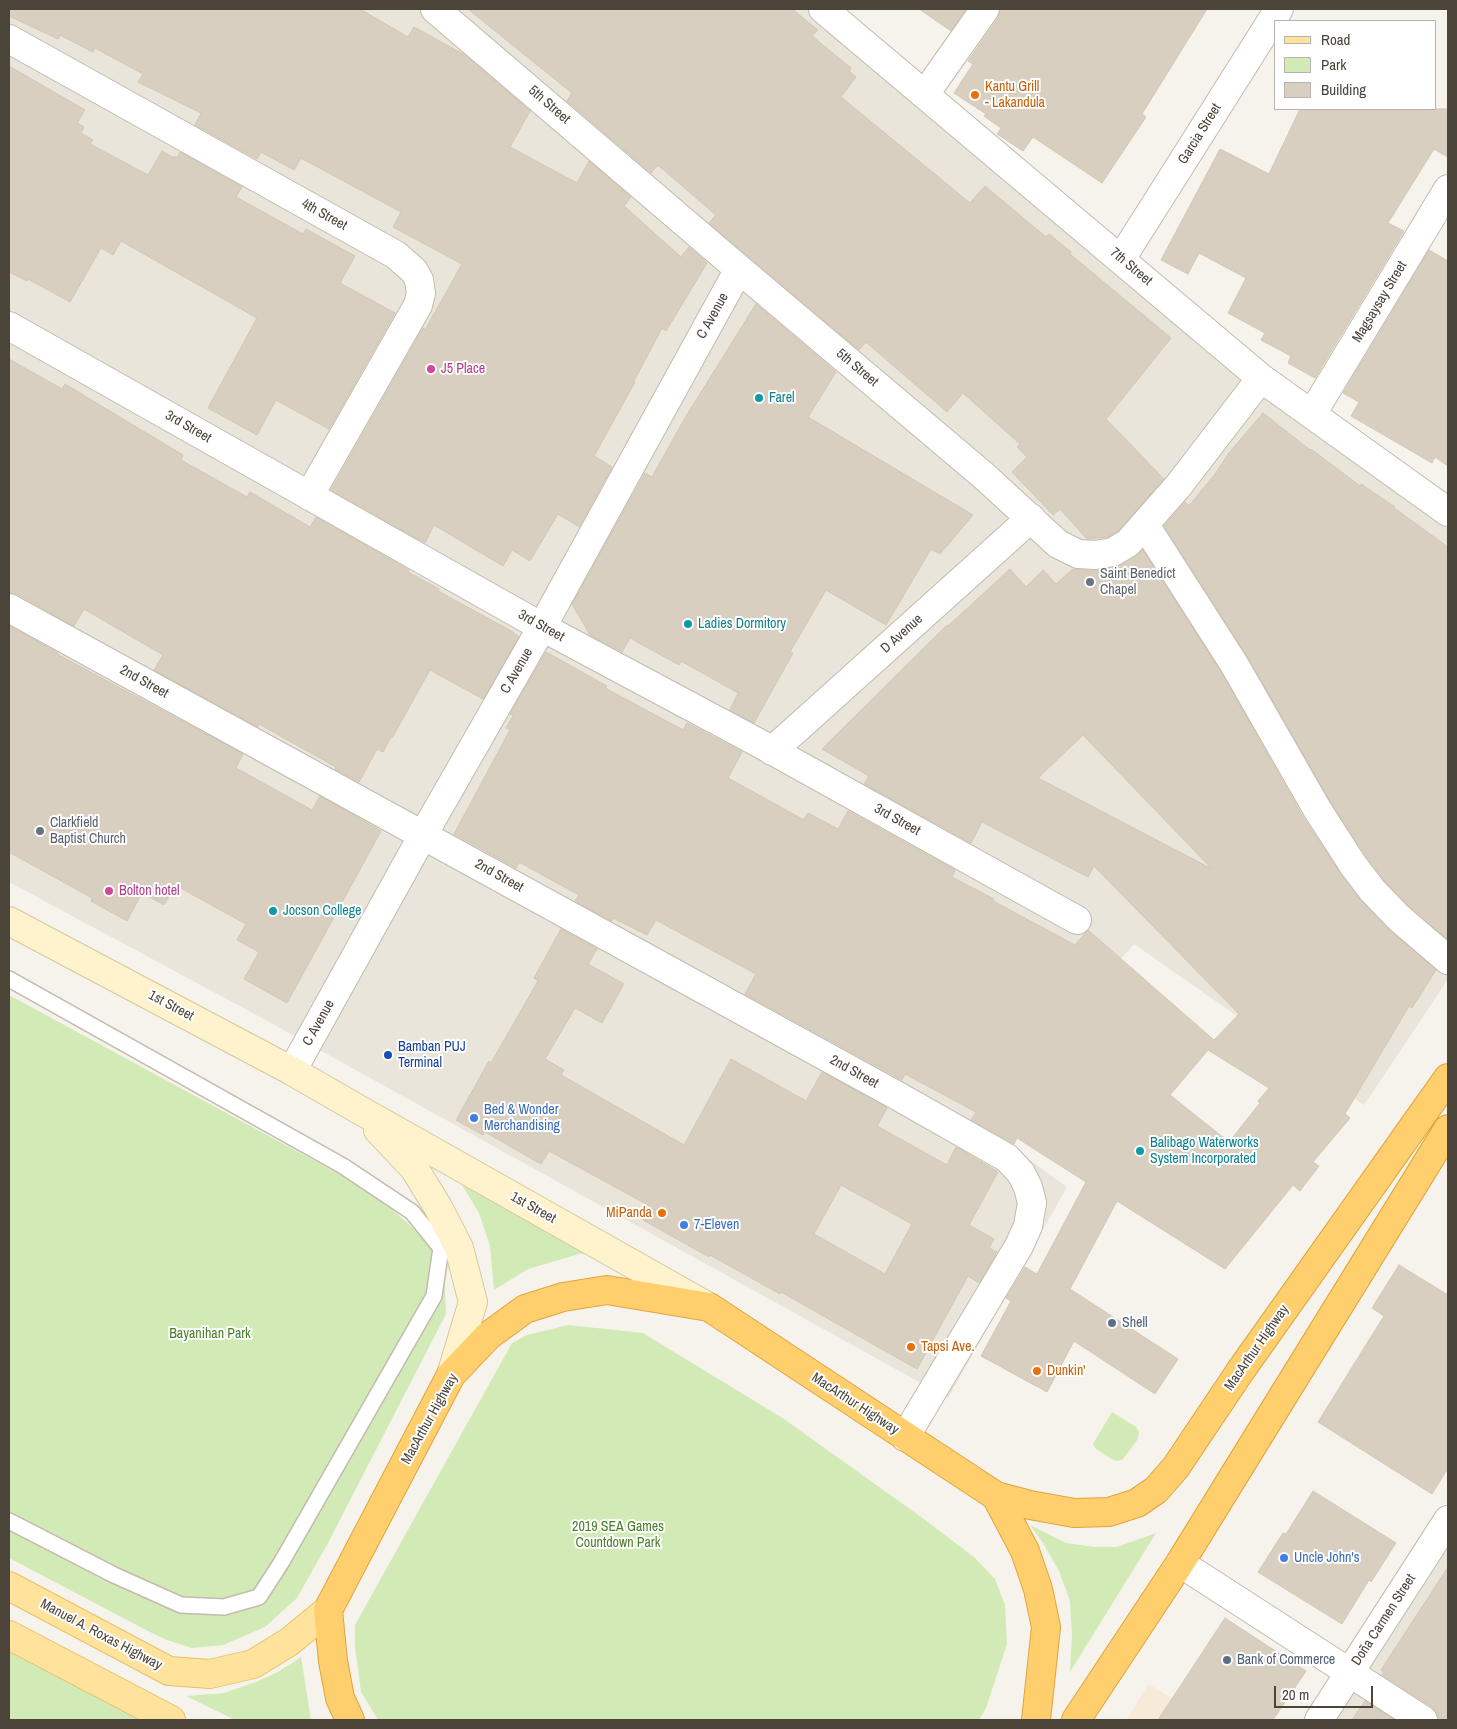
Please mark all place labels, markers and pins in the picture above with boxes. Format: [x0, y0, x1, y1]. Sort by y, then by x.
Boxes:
place label: Kantu Grill - Lakandula [985, 79, 1045, 111]
marker: Kantu Grill - Lakandula [969, 89, 981, 101]
place label: J5 Place [441, 361, 485, 377]
marker: J5 Place [425, 363, 437, 375]
place label: Farel [769, 390, 795, 406]
marker: Farel [753, 392, 765, 404]
place label: Saint Benedict Chapel [1100, 566, 1175, 598]
marker: Saint Benedict Chapel [1084, 576, 1096, 588]
place label: Ladies Dormitory [698, 616, 786, 632]
marker: Ladies Dormitory [682, 618, 694, 630]
place label: Clarkfield Baptist Church [50, 815, 126, 848]
marker: Clarkfield Baptist Church [34, 825, 46, 837]
place label: Bolton hotel [119, 883, 180, 899]
marker: Bolton hotel [103, 885, 115, 897]
place label: Jocson College [283, 903, 361, 919]
marker: Jocson College [267, 905, 279, 917]
place label: Bamban PUJ Terminal [398, 1039, 466, 1072]
marker: Bamban PUJ Terminal [382, 1049, 394, 1061]
place label: Bed & Wonder Merchandising [484, 1102, 560, 1134]
marker: Bed & Wonder Merchandising [468, 1112, 480, 1124]
place label: Balibago Waterworks System Incorporated [1150, 1135, 1259, 1168]
marker: Balibago Waterworks System Incorporated [1134, 1145, 1146, 1157]
place label: MiPanda [606, 1205, 652, 1221]
marker: MiPanda [656, 1207, 668, 1219]
place label: 7-Eleven [694, 1217, 739, 1233]
marker: 7-Eleven [678, 1219, 690, 1231]
place label: Shell [1122, 1315, 1148, 1331]
marker: Shell [1106, 1317, 1118, 1329]
place label: Tapsi Ave. [921, 1339, 975, 1355]
marker: Tapsi Ave. [905, 1341, 917, 1353]
place label: Dunkin' [1047, 1363, 1086, 1379]
marker: Dunkin' [1031, 1365, 1043, 1377]
place label: Uncle John's [1294, 1550, 1359, 1566]
marker: Uncle John's [1278, 1552, 1290, 1564]
place label: Bank of Commerce [1237, 1652, 1335, 1668]
marker: Bank of Commerce [1221, 1654, 1233, 1666]

